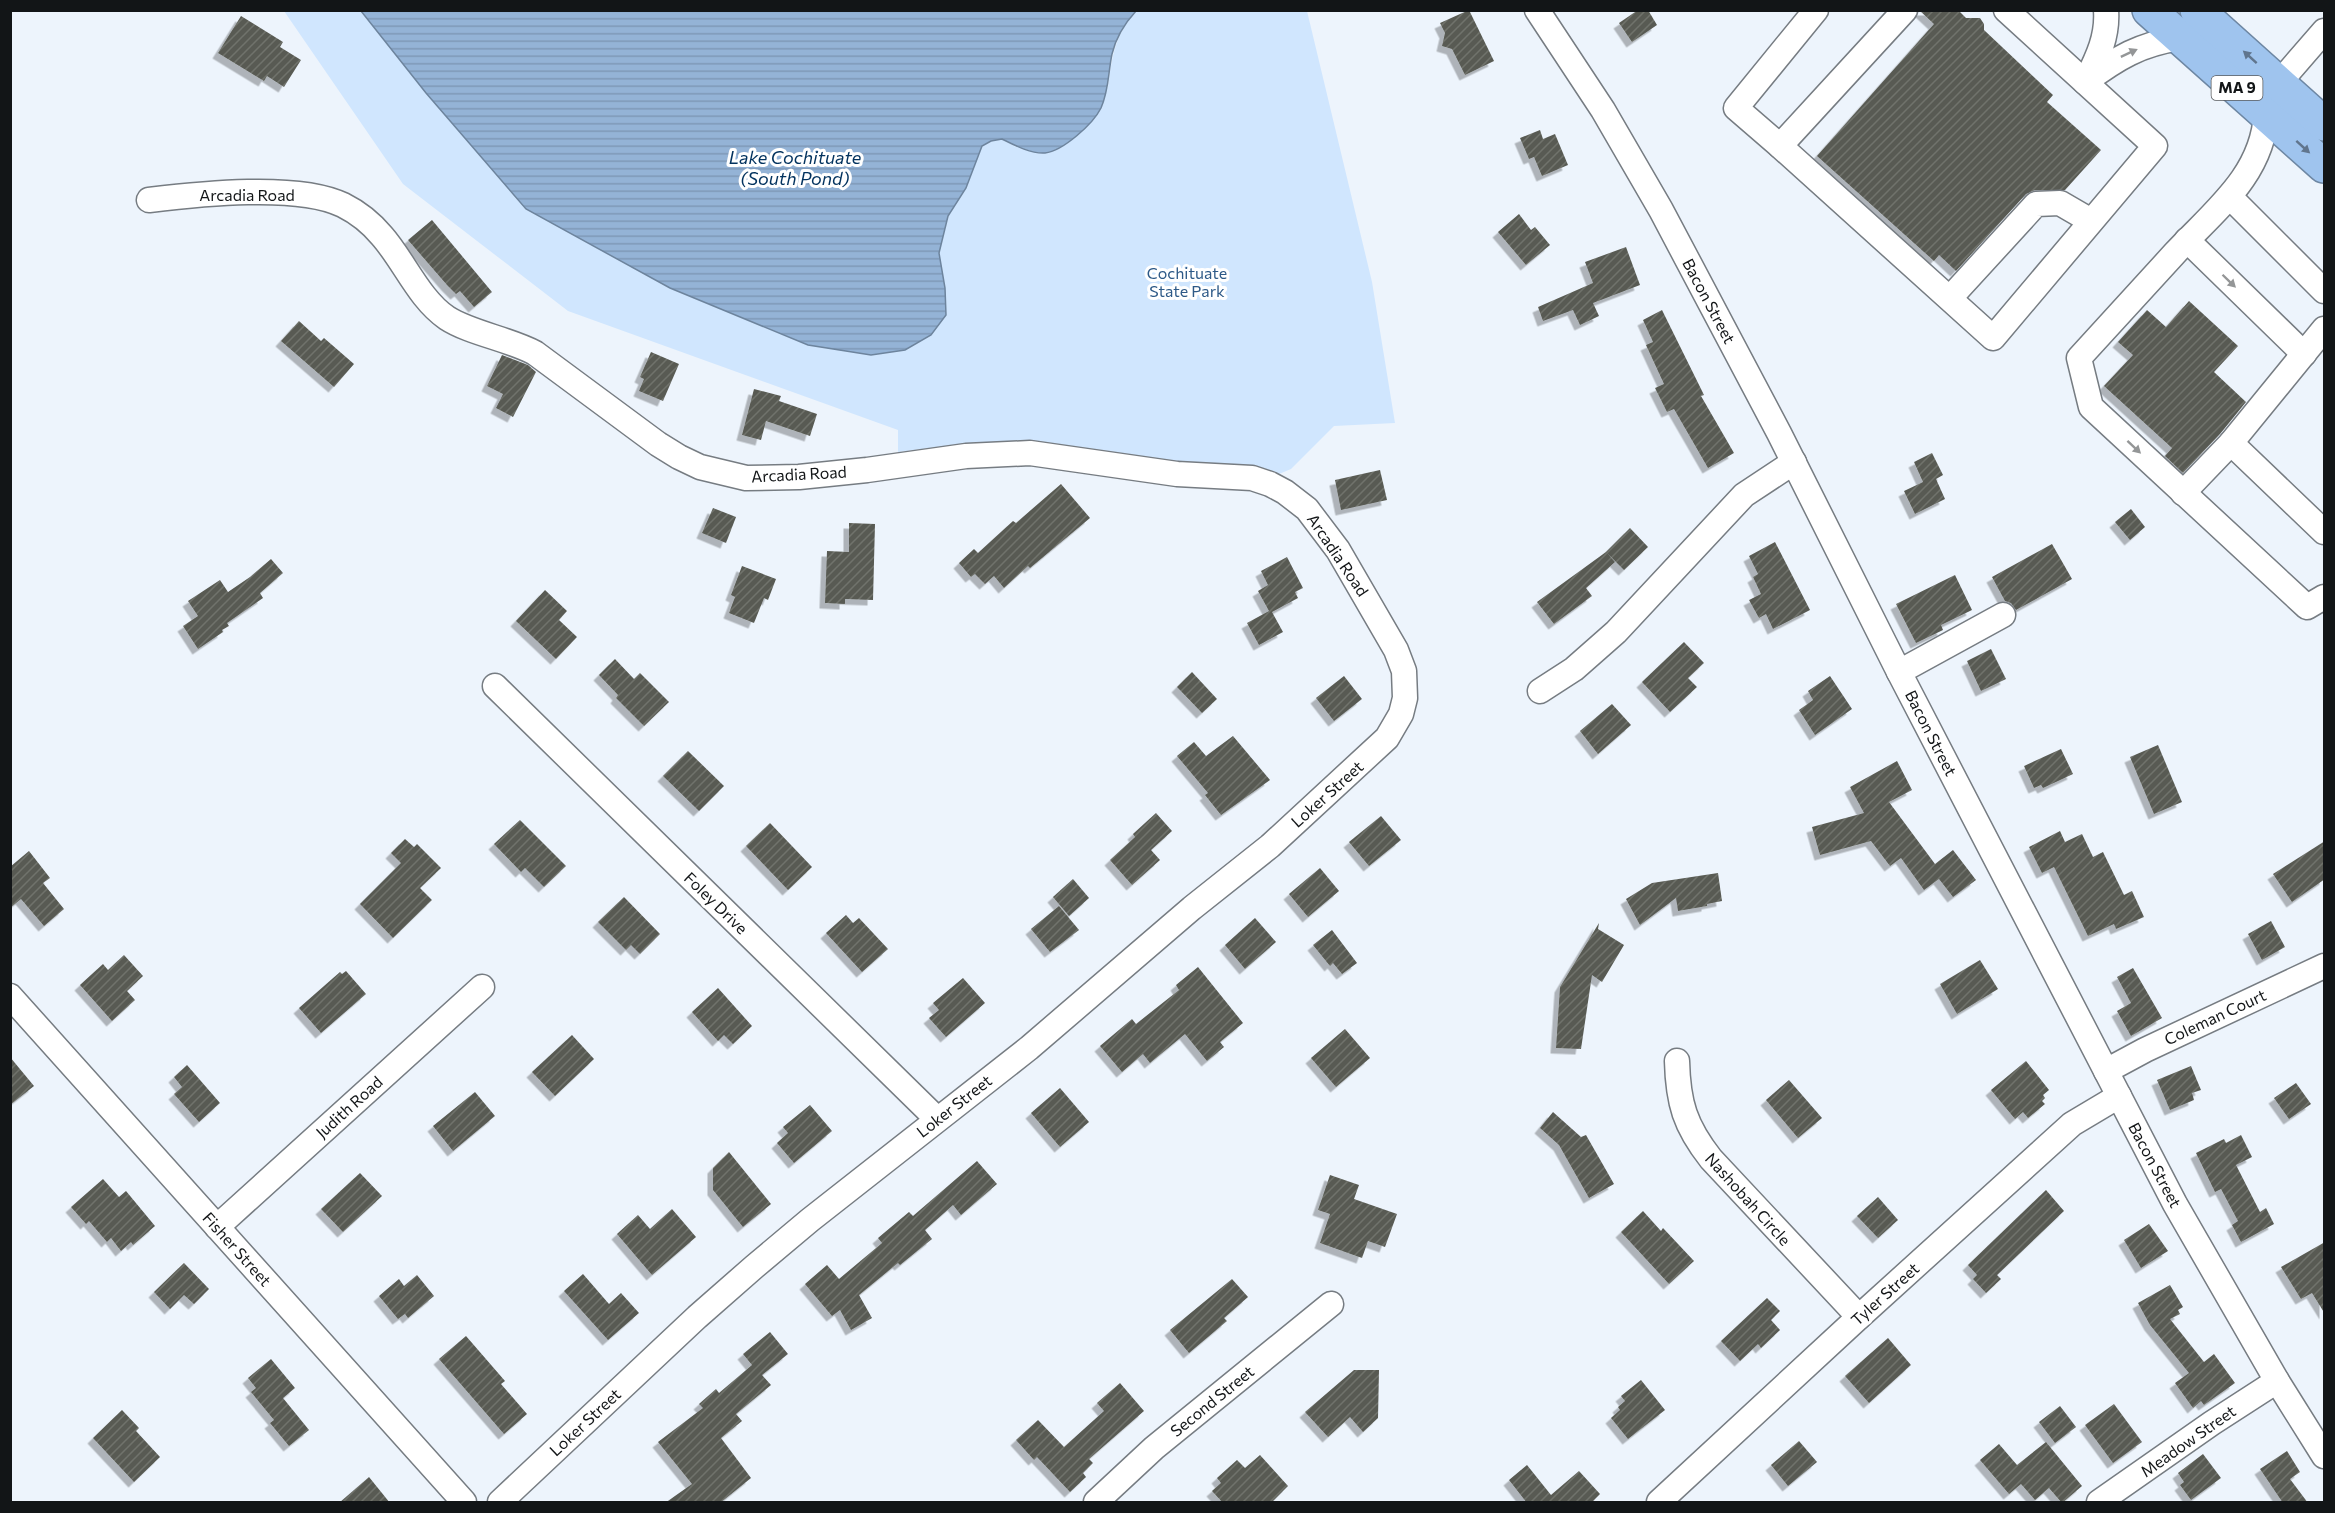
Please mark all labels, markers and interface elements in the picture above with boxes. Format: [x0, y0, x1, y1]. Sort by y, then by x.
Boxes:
one-way arrow [2121, 48, 2138, 57]
one-way arrow [2242, 50, 2257, 64]
road number: MA 9 [2212, 76, 2262, 100]
one-way arrow [2295, 140, 2310, 153]
water label: Lake Cochituate (South Pond) [729, 146, 862, 189]
street label: Arcadia Road [199, 185, 295, 204]
street label: Bacon Street [1679, 255, 1740, 347]
park label: Cochituate State Park [1147, 263, 1227, 300]
one-way arrow [2222, 273, 2236, 287]
one-way arrow [2126, 440, 2141, 453]
street label: Arcadia Road [751, 462, 847, 485]
street label: Arcadia Road [1304, 510, 1373, 600]
street label: Bacon Street [1902, 687, 1961, 779]
street label: Loker Street [1287, 756, 1367, 831]
street label: Foley Drive [681, 868, 752, 937]
street label: Coleman Court [2161, 985, 2269, 1048]
street label: Loker Street [912, 1070, 995, 1141]
street label: Judith Road [311, 1072, 386, 1141]
street label: Bacon Street [2125, 1119, 2186, 1211]
street label: Nashobah Circle [1702, 1148, 1795, 1249]
street label: Fisher Street [199, 1208, 276, 1290]
street label: Tyler Street [1847, 1258, 1923, 1329]
street label: Second Street [1166, 1361, 1258, 1440]
street label: Loker Street [545, 1384, 624, 1459]
street label: Meadow Street [2137, 1401, 2239, 1480]

